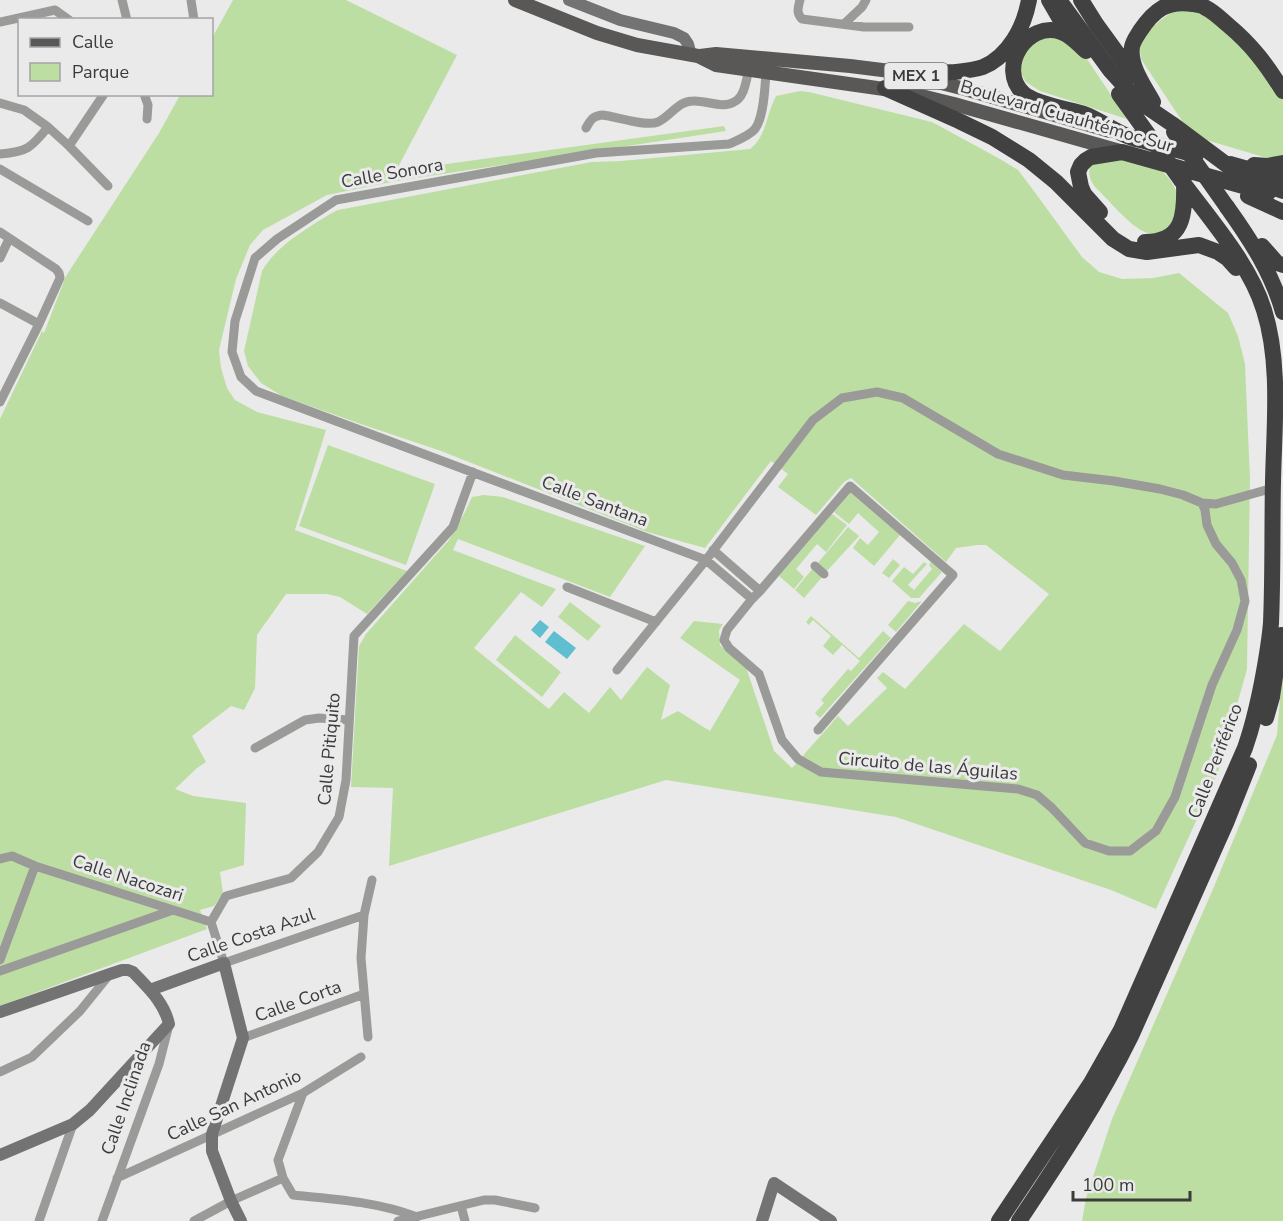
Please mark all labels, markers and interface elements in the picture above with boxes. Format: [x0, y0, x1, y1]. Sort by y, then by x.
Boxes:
legend [18, 18, 213, 96]
text: Calle [72, 30, 114, 54]
text: Parque [72, 60, 129, 84]
road number: MEX 1 [884, 63, 948, 89]
street label: Boulevard Cuauhtémoc Sur [958, 74, 1177, 158]
street label: Calle Sonora [339, 152, 445, 194]
street label: Calle Santana [538, 470, 652, 532]
street label: Calle Pitiquito [312, 692, 346, 806]
street label: Calle Periférico [1182, 700, 1248, 822]
street label: Circuito de las Águilas [837, 746, 1019, 786]
street label: Calle Nacozari [69, 849, 187, 907]
street label: Calle Costa Azul [184, 902, 319, 968]
street label: Calle Corta [251, 974, 345, 1028]
street label: Calle Inclinada [95, 1038, 157, 1158]
street label: Calle San Antonio [163, 1063, 305, 1147]
scale bar [1073, 1164, 1190, 1202]
text: 100 m [1082, 1173, 1134, 1197]

